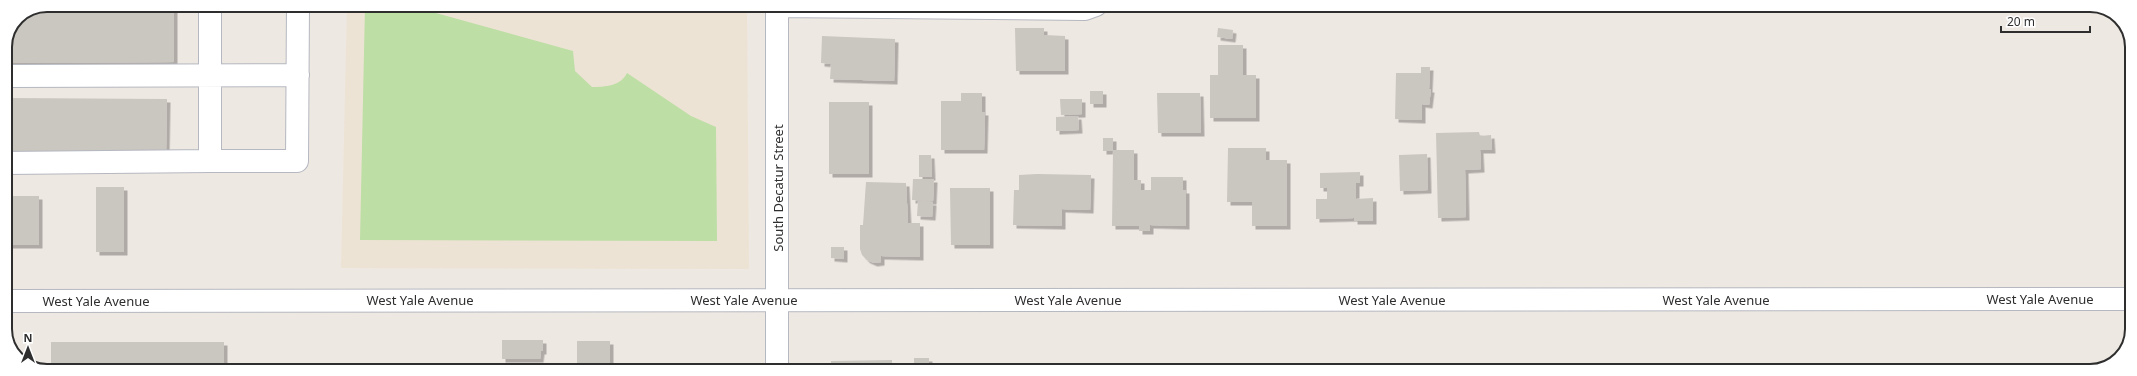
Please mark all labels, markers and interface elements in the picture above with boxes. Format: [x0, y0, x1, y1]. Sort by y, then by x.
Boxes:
scale bar [2001, 8, 2090, 34]
text: 20 m [2007, 13, 2035, 30]
street label: South Decatur Street [769, 124, 787, 252]
street label: West Yale Avenue [1986, 290, 2094, 308]
street label: West Yale Avenue [366, 291, 474, 309]
street label: West Yale Avenue [690, 291, 798, 309]
street label: West Yale Avenue [1014, 291, 1122, 309]
street label: West Yale Avenue [1338, 291, 1446, 309]
street label: West Yale Avenue [1662, 291, 1770, 309]
street label: West Yale Avenue [42, 292, 150, 310]
north arrow [8, 328, 48, 368]
text: N [24, 330, 32, 345]

